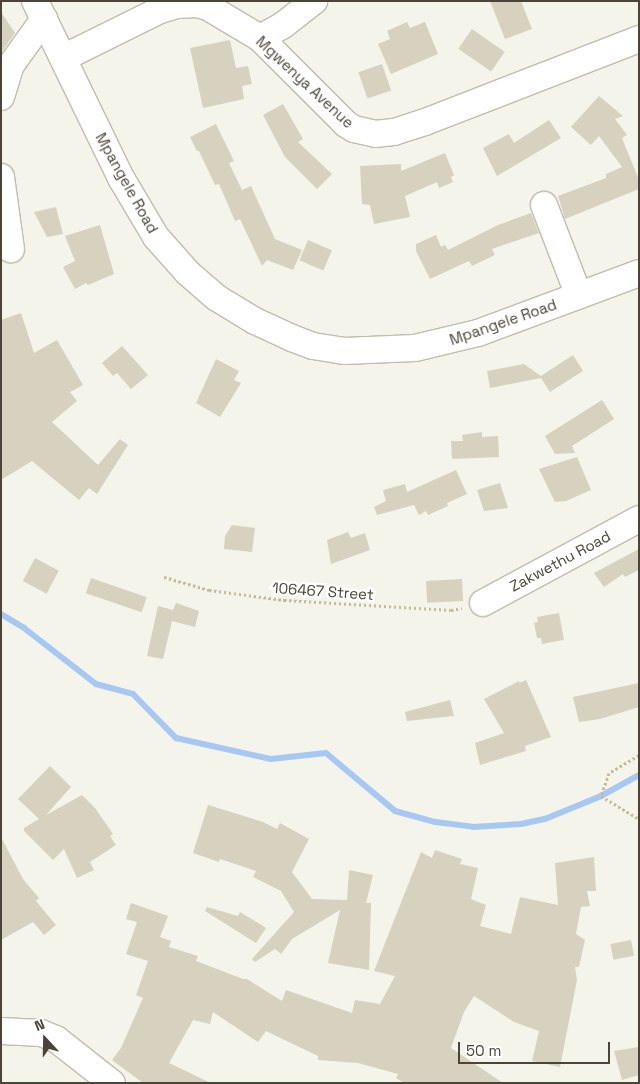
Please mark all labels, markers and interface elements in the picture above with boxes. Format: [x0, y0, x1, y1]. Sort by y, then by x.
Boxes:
street label: Mgwenya Avenue [252, 32, 358, 132]
street label: Mpangele Road [92, 130, 162, 236]
street label: Mpangele Road [447, 295, 559, 349]
street label: Zakwethu Road [506, 527, 614, 595]
street label: 106467 Street [272, 578, 374, 604]
north arrow [20, 1014, 70, 1064]
text: N [32, 1015, 47, 1035]
scale bar [460, 1032, 612, 1064]
text: 50 m [466, 1041, 501, 1060]

